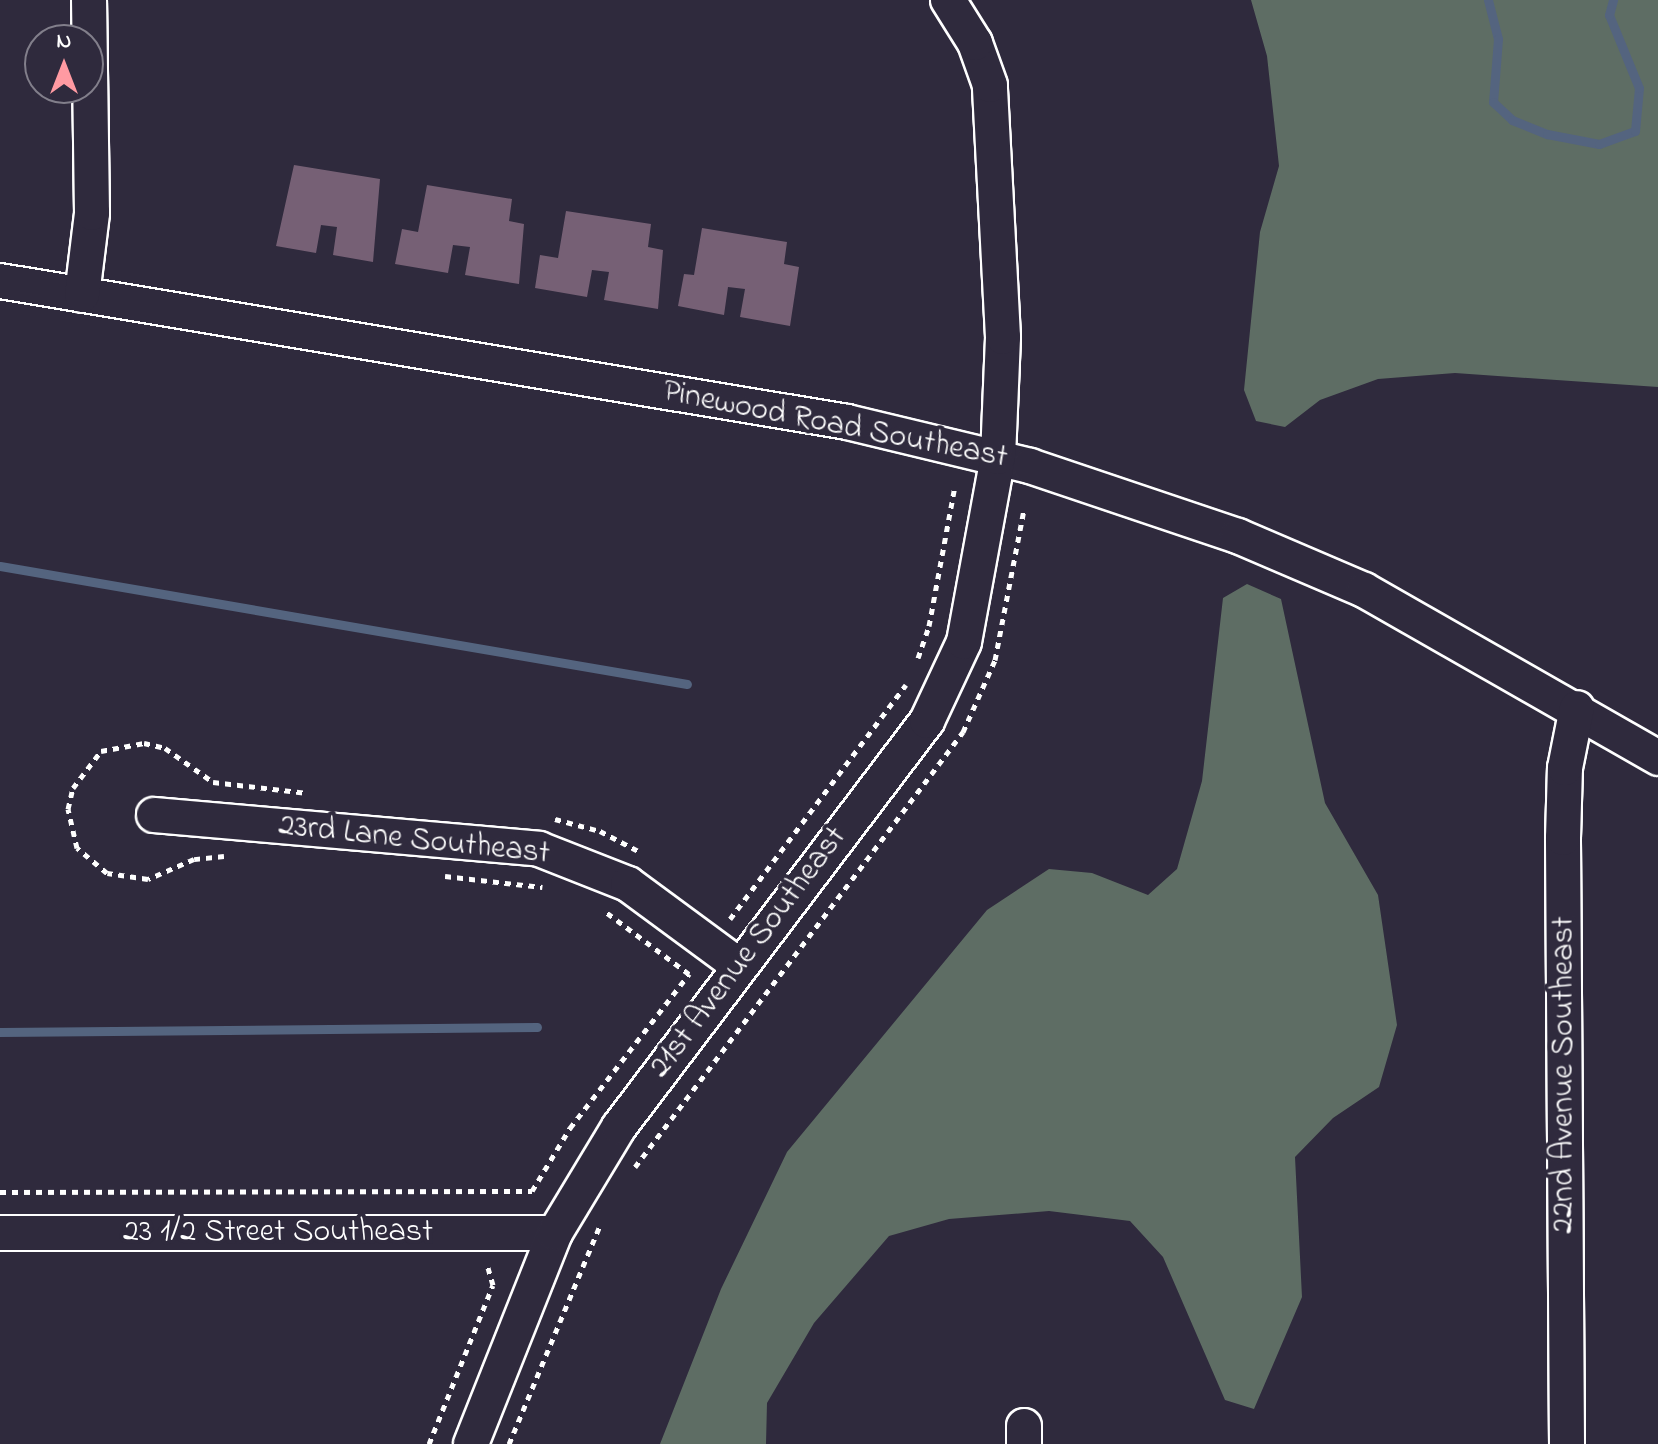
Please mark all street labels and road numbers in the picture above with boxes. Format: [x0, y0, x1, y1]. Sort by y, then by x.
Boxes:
street label: Pinewood Road Southeast [660, 374, 1010, 478]
street label: 23rd Lane Southeast [277, 808, 551, 874]
street label: 21st Avenue Southeast [642, 820, 856, 1086]
street label: 22nd Avenue Southeast [1546, 916, 1584, 1234]
street label: 23 1/2 Street Southeast [123, 1214, 433, 1252]

